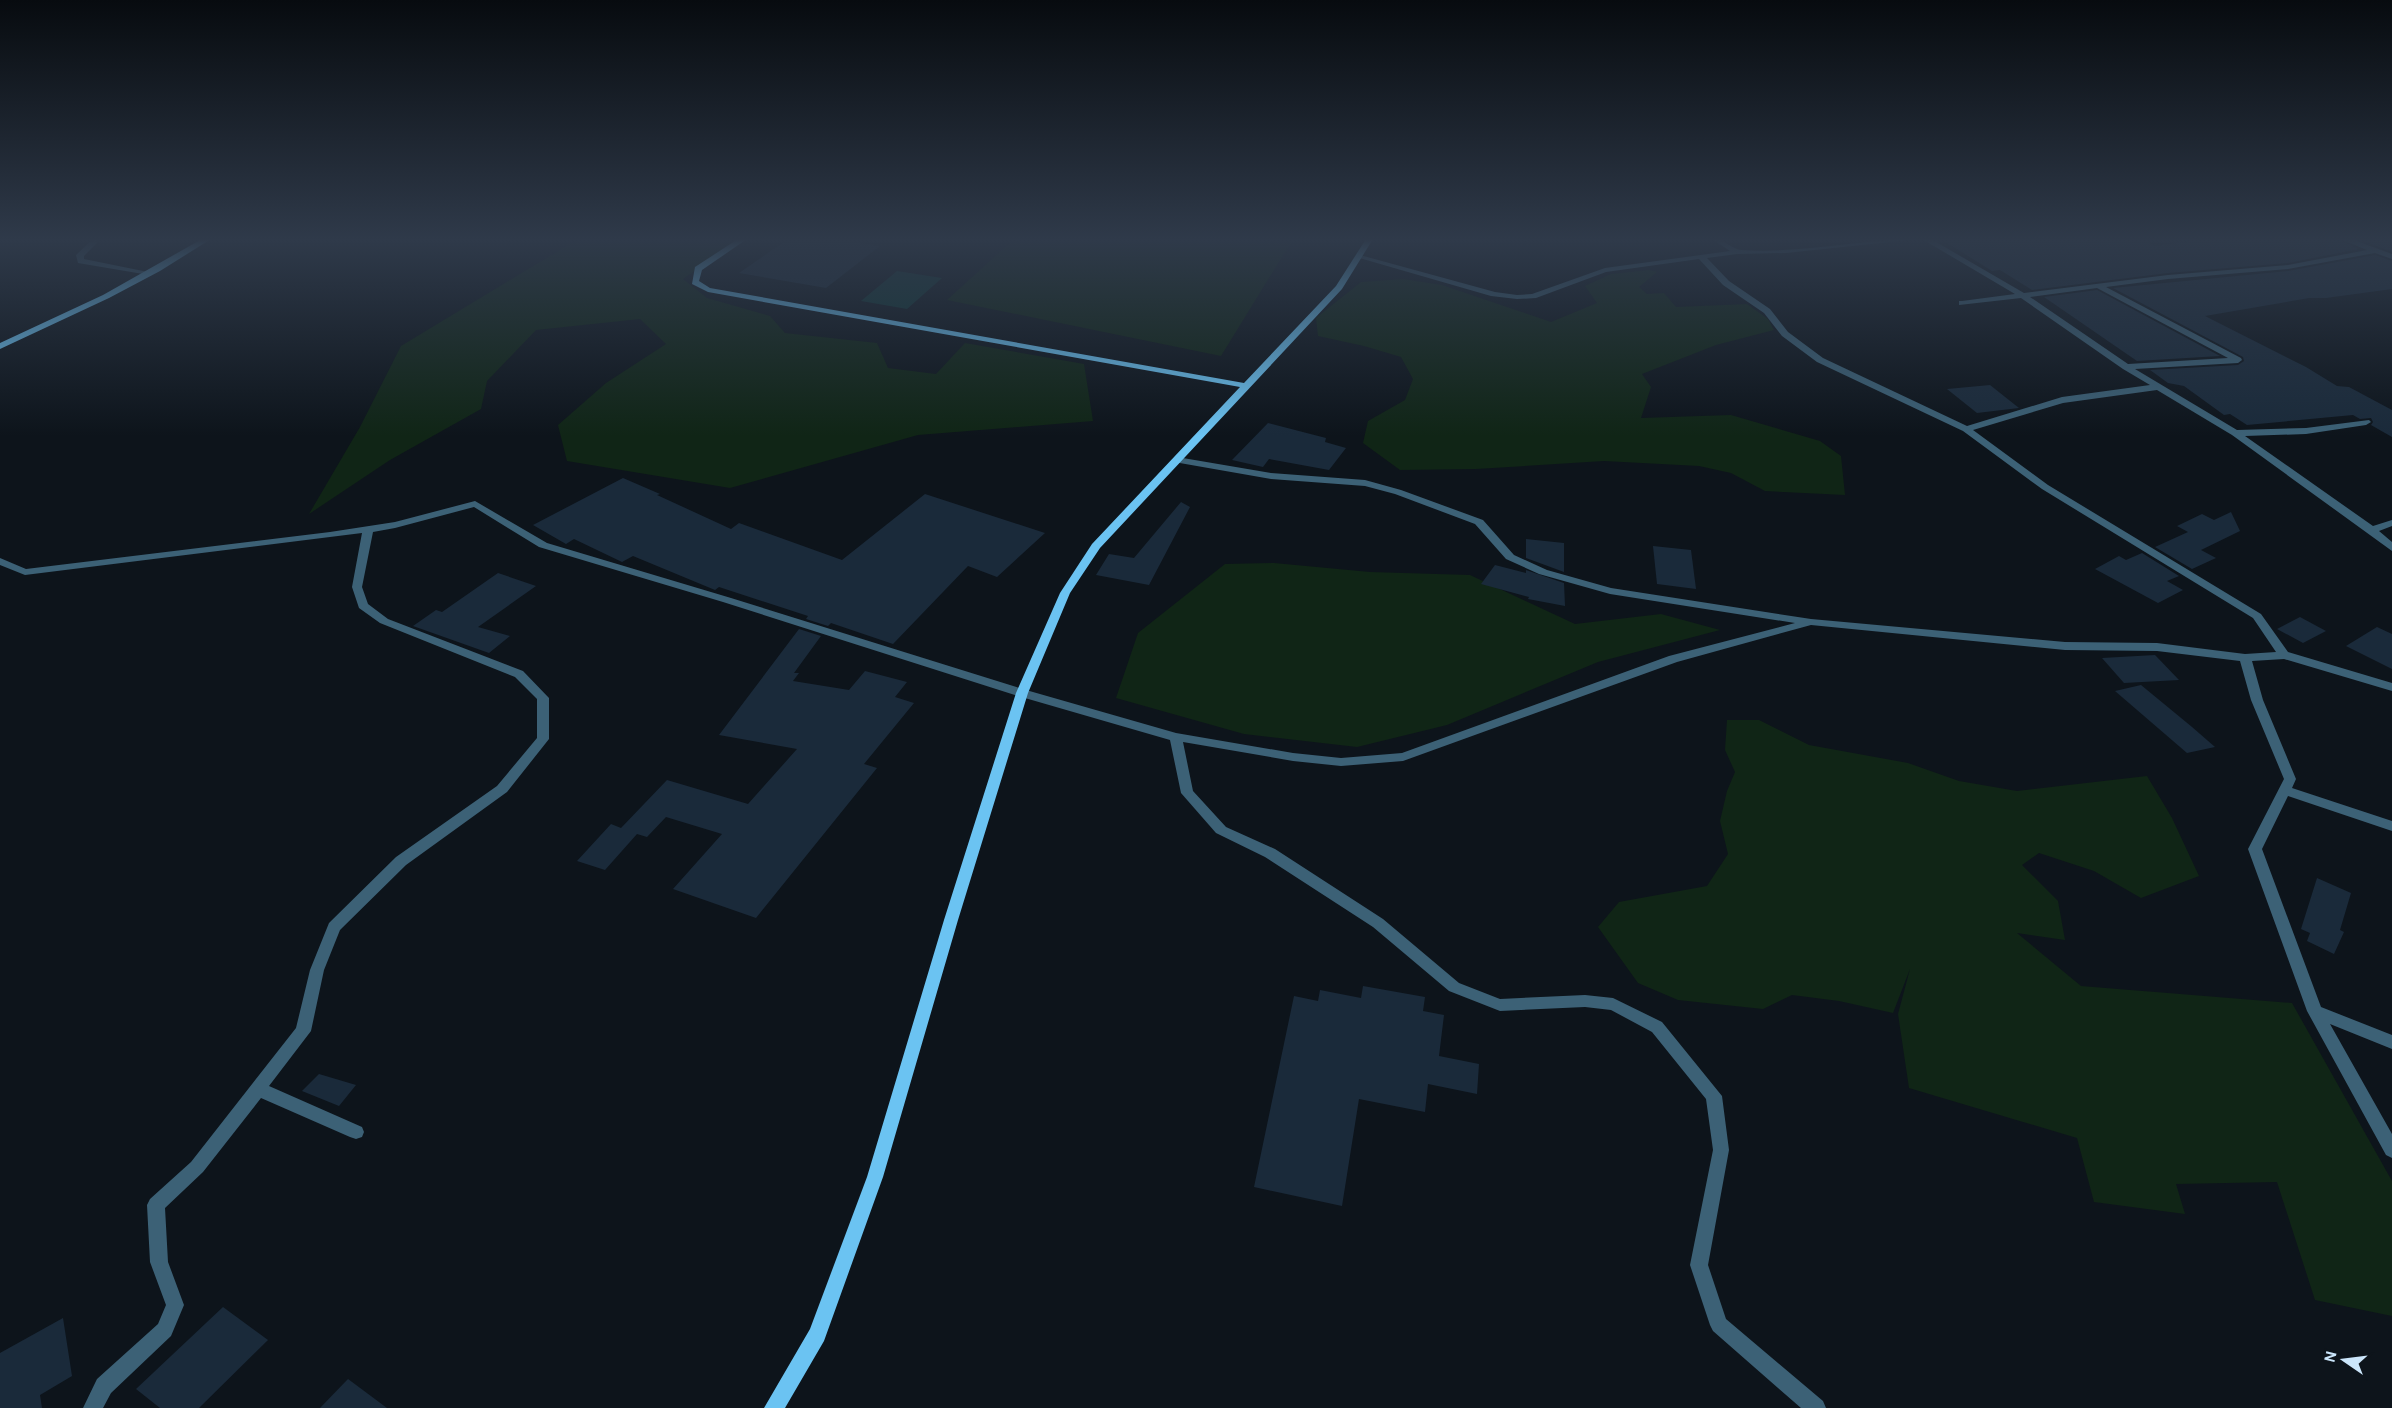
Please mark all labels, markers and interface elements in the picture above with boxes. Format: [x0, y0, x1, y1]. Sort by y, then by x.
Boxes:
north arrow [2314, 1330, 2374, 1390]
text: N [2319, 1349, 2341, 1364]

